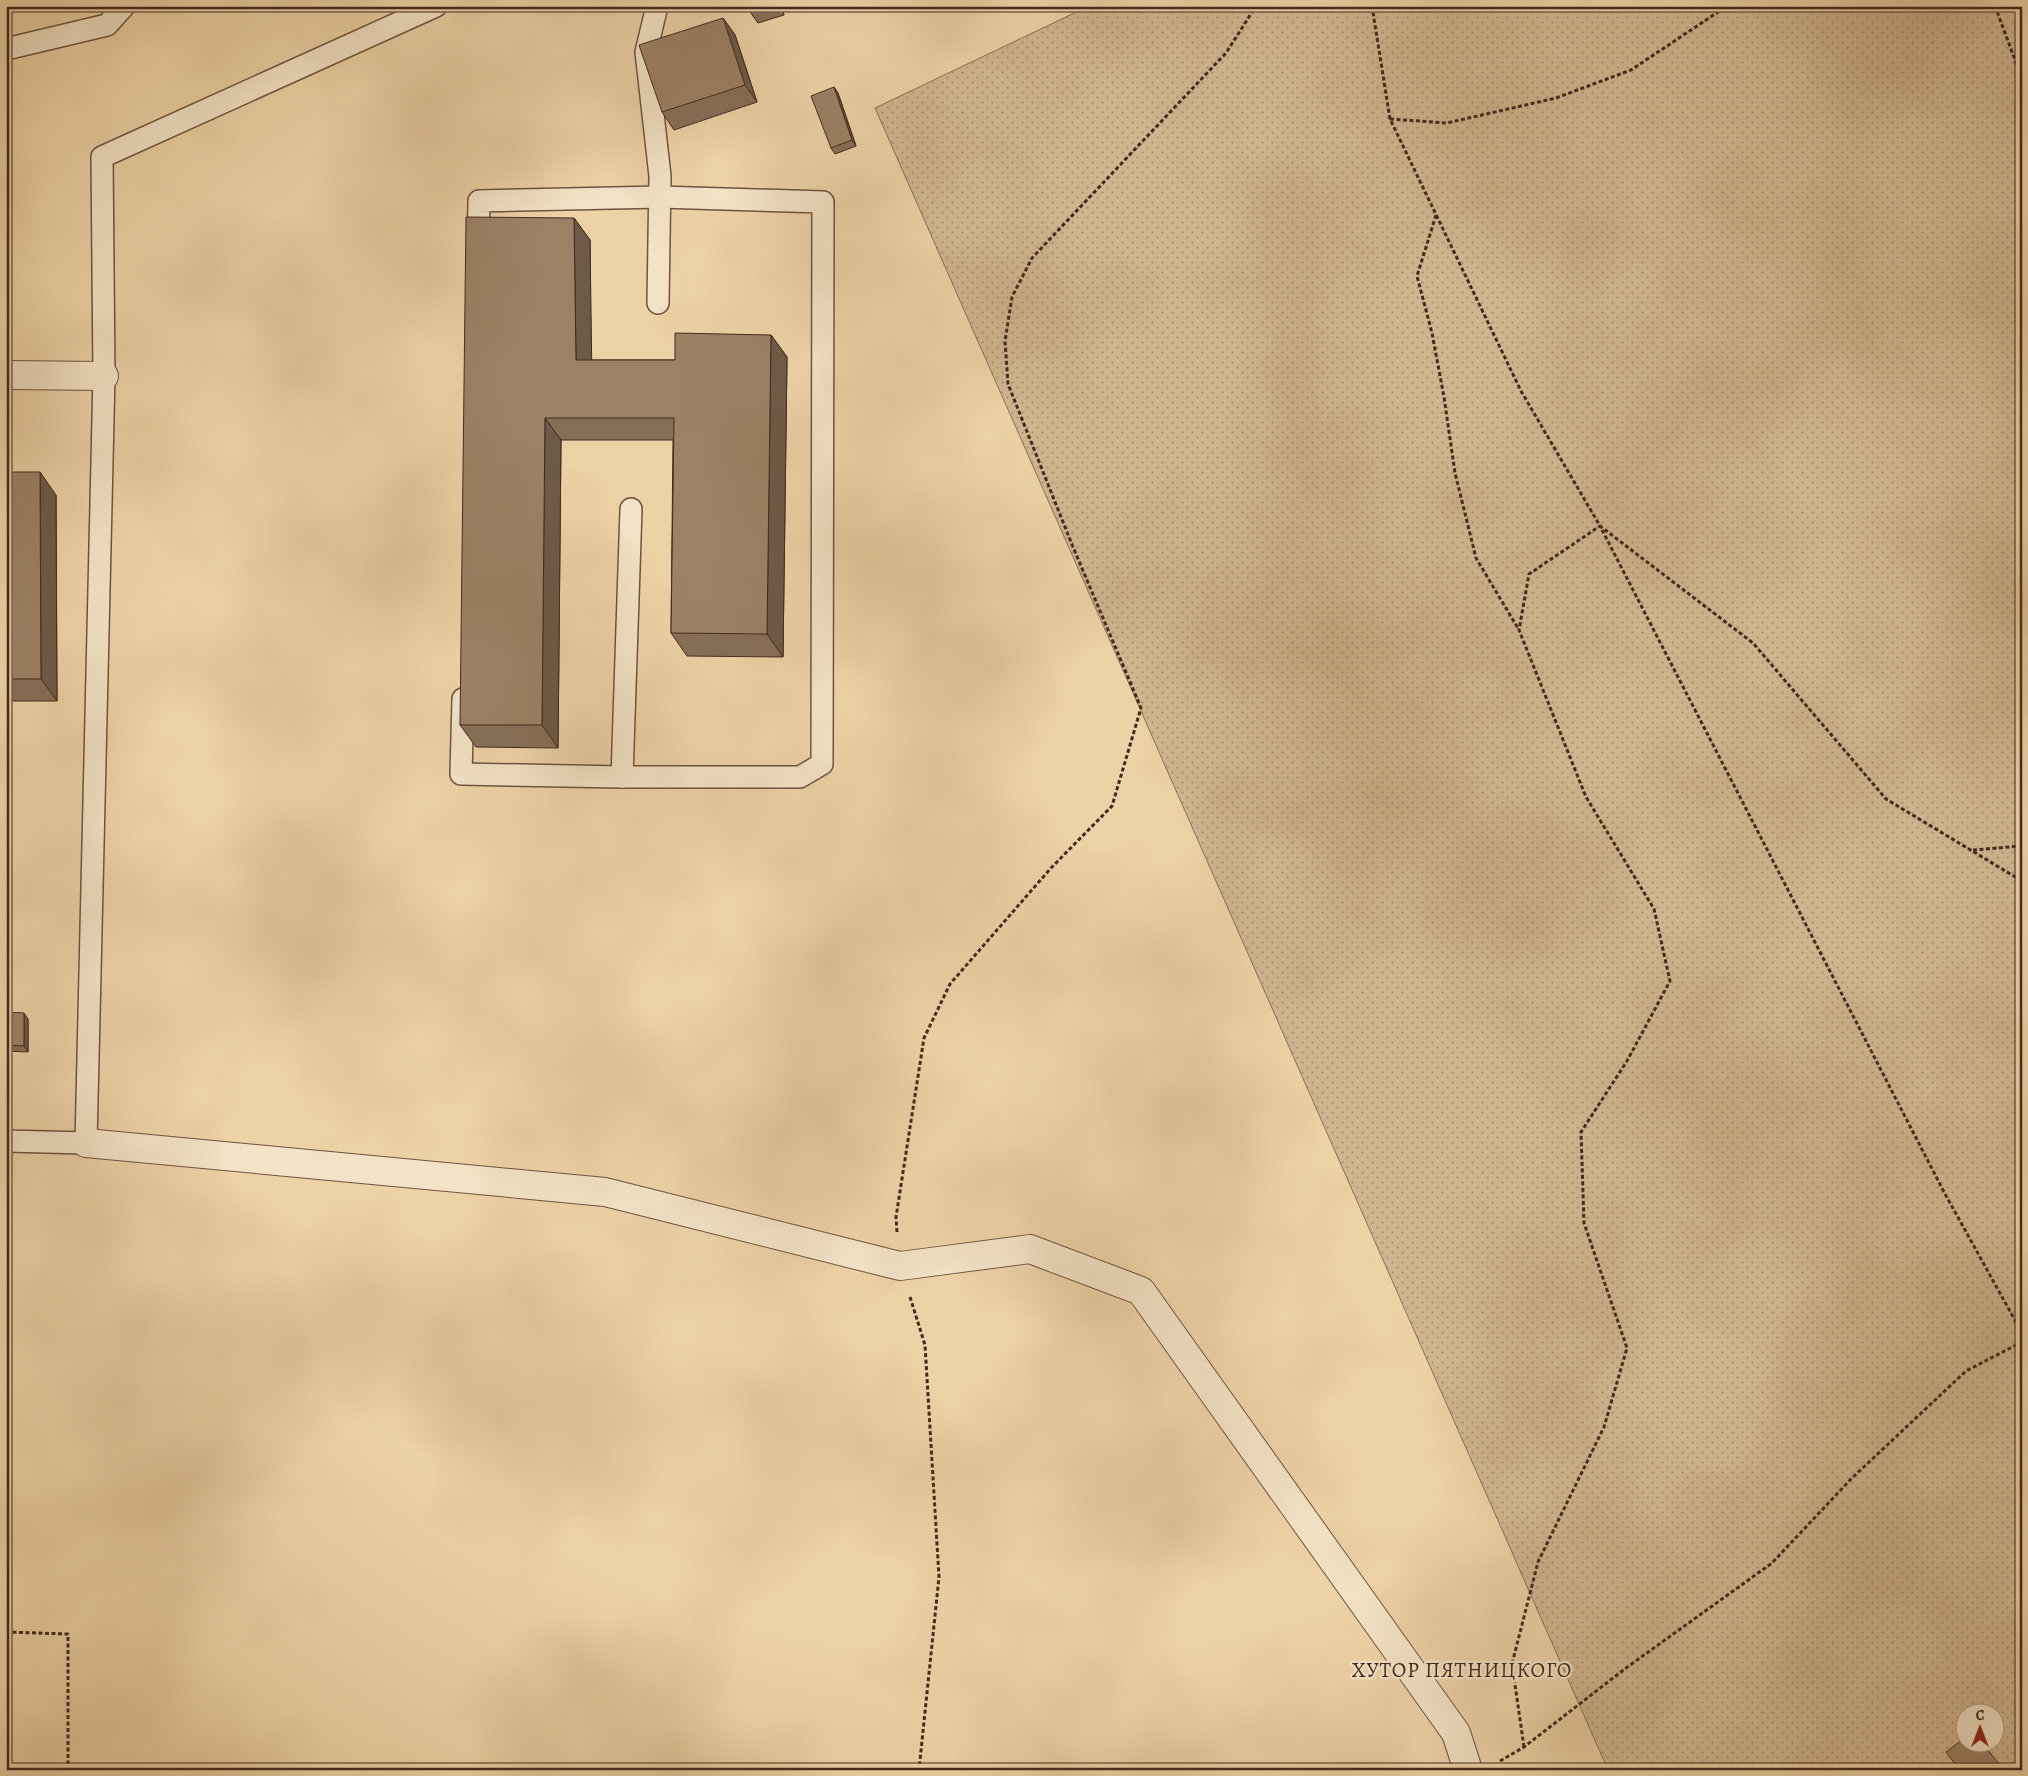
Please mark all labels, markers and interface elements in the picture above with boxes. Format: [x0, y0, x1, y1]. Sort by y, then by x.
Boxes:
district label: ХУТОР ПЯТНИЦКОГО [1352, 1656, 1572, 1684]
north arrow [1956, 1704, 2006, 1754]
text: С [1976, 1706, 1985, 1725]

